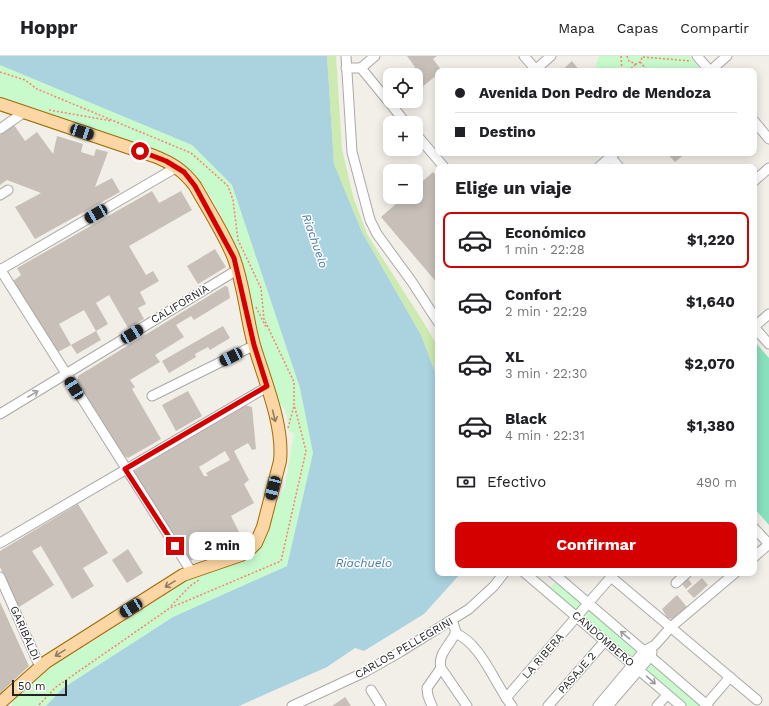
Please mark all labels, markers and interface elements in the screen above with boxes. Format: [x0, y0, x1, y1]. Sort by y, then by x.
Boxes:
text: Hoppr [20, 16, 77, 39]
text: Mapa [558, 20, 595, 36]
text: Capas [617, 20, 658, 36]
text: Compartir [680, 20, 749, 36]
map controls [383, 68, 423, 204]
button: locate [383, 68, 423, 108]
text: Avenida Don Pedro de Mendoza [479, 84, 711, 102]
button: + [383, 116, 423, 156]
car [69, 123, 95, 141]
text: Destino [479, 123, 536, 141]
route start [131, 142, 149, 160]
button: − [383, 164, 423, 204]
text: Elige un viaje [455, 177, 572, 198]
car [83, 203, 109, 225]
water label: Riachuelo [299, 212, 331, 270]
icon: car [457, 222, 493, 258]
text: Económico [505, 224, 586, 242]
text: $1,220 [687, 231, 735, 249]
text: 1 min · 22:28 [505, 242, 585, 257]
street label: CALIFORNIA [149, 282, 211, 326]
icon: car [457, 284, 493, 320]
text: Confort [505, 286, 561, 304]
text: $1,640 [686, 293, 735, 311]
text: 2 min · 22:29 [505, 304, 587, 319]
car [119, 323, 145, 345]
car [218, 346, 244, 368]
icon: car [457, 346, 493, 382]
text: XL [505, 348, 524, 366]
text: $2,070 [685, 355, 735, 373]
text: 3 min · 22:30 [505, 366, 587, 381]
car [63, 375, 85, 401]
one-way arrow [27, 389, 39, 397]
icon: car [457, 408, 493, 444]
one-way arrow [271, 409, 279, 422]
text: Black [505, 410, 547, 428]
text: $1,380 [687, 417, 735, 435]
text: 4 min · 22:31 [505, 428, 585, 443]
icon: cash [455, 471, 477, 493]
text: Efectivo [487, 473, 546, 491]
car [264, 475, 282, 501]
text: 490 m [696, 475, 737, 490]
button: Confirmar [455, 522, 737, 568]
callout: 2 min [189, 532, 255, 560]
route end [166, 537, 184, 555]
text: 2 min [204, 538, 240, 553]
water label: Riachuelo [336, 556, 392, 570]
one-way arrow [164, 580, 176, 588]
car [118, 597, 144, 619]
street label: GARIBALDI [7, 604, 43, 662]
street label: CANDOMBERO [569, 608, 637, 670]
street label: CARLOS PELLEGRINI [353, 615, 455, 681]
street label: LA RIBERA [520, 630, 566, 682]
one-way arrow [620, 631, 631, 640]
one-way arrow [55, 649, 66, 657]
street label: PASAJE 2 [555, 649, 599, 697]
one-way arrow [646, 676, 656, 685]
scale bar [12, 678, 67, 697]
text: 50 m [18, 680, 45, 693]

